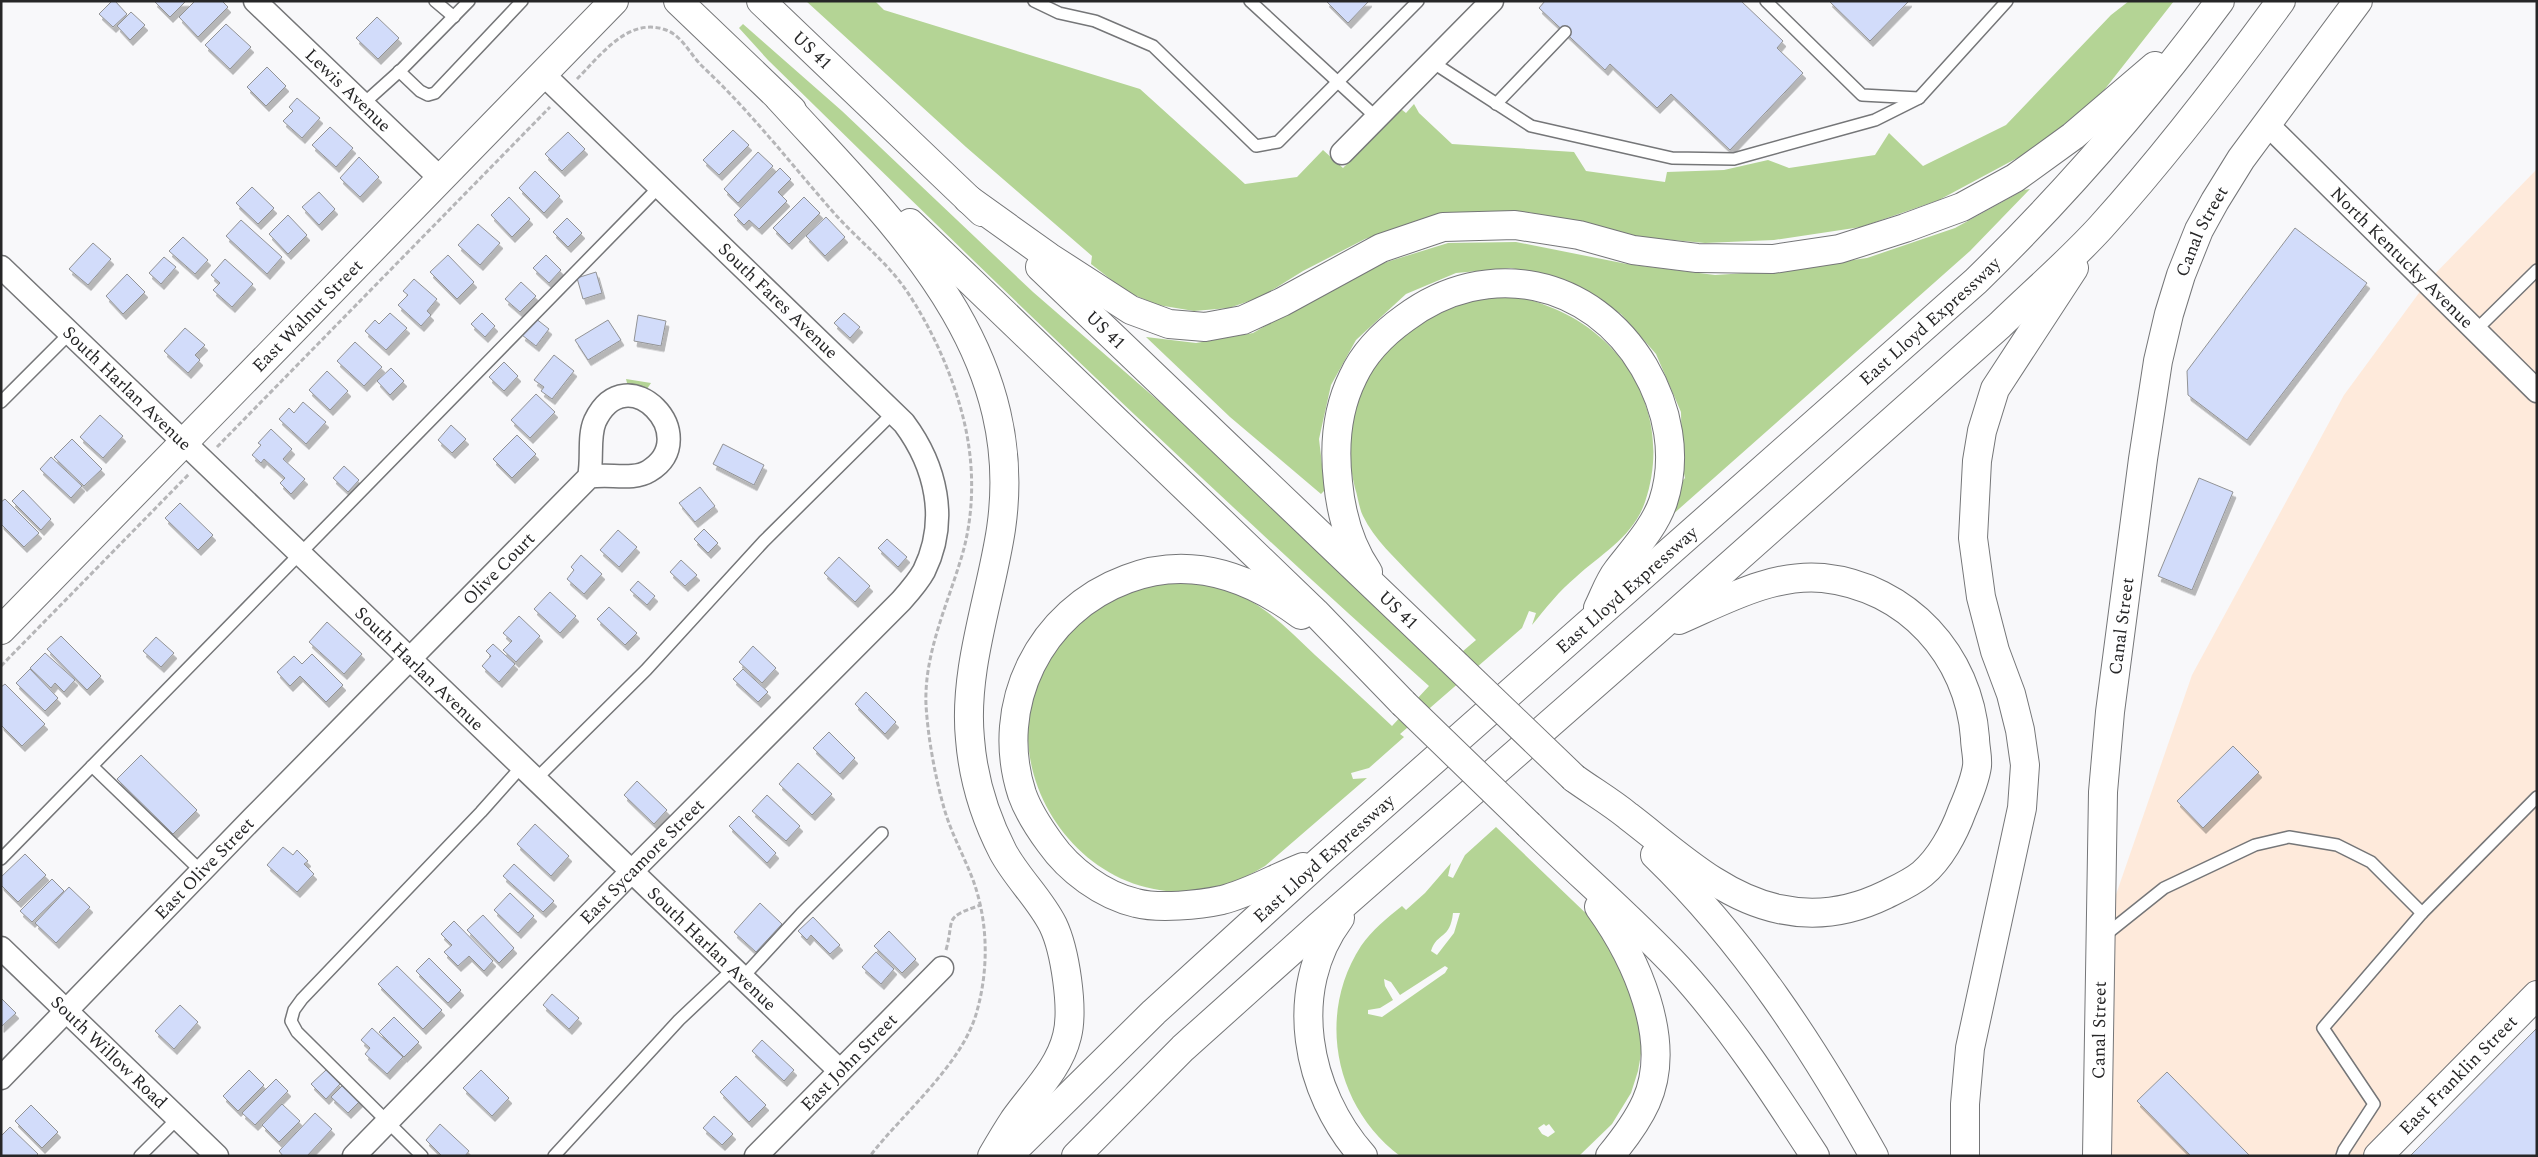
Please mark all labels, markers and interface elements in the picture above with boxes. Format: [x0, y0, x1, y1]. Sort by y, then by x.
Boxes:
street label: US 41 [786, 24, 839, 76]
street label: Lewis Avenue [299, 42, 398, 138]
street label: North Kentucky Avenue [2324, 180, 2480, 335]
street label: Canal Street [2168, 181, 2235, 281]
street label: South Fares Avenue [712, 236, 844, 366]
street label: East Lloyd Expressway [1853, 250, 2008, 392]
street label: East Walnut Street [246, 253, 369, 378]
street label: US 41 [1080, 304, 1132, 356]
street label: South Harlan Avenue [56, 320, 198, 457]
street label: East Lloyd Expressway [1550, 518, 1705, 660]
street label: Olive Court [456, 526, 541, 612]
street label: Canal Street [2101, 576, 2141, 676]
street label: US 41 [1372, 584, 1425, 636]
street label: South Harlan Avenue [349, 600, 490, 737]
street label: East Lloyd Expressway [1247, 787, 1401, 929]
street label: East Sycamore Street [573, 792, 711, 931]
street label: East Olive Street [148, 811, 260, 926]
street label: South Harlan Avenue [641, 880, 783, 1017]
street label: Canal Street [2085, 981, 2113, 1079]
street label: South Willow Road [44, 989, 174, 1115]
street label: East John Street [794, 1007, 904, 1117]
street label: East Franklin Street [2393, 1009, 2524, 1141]

